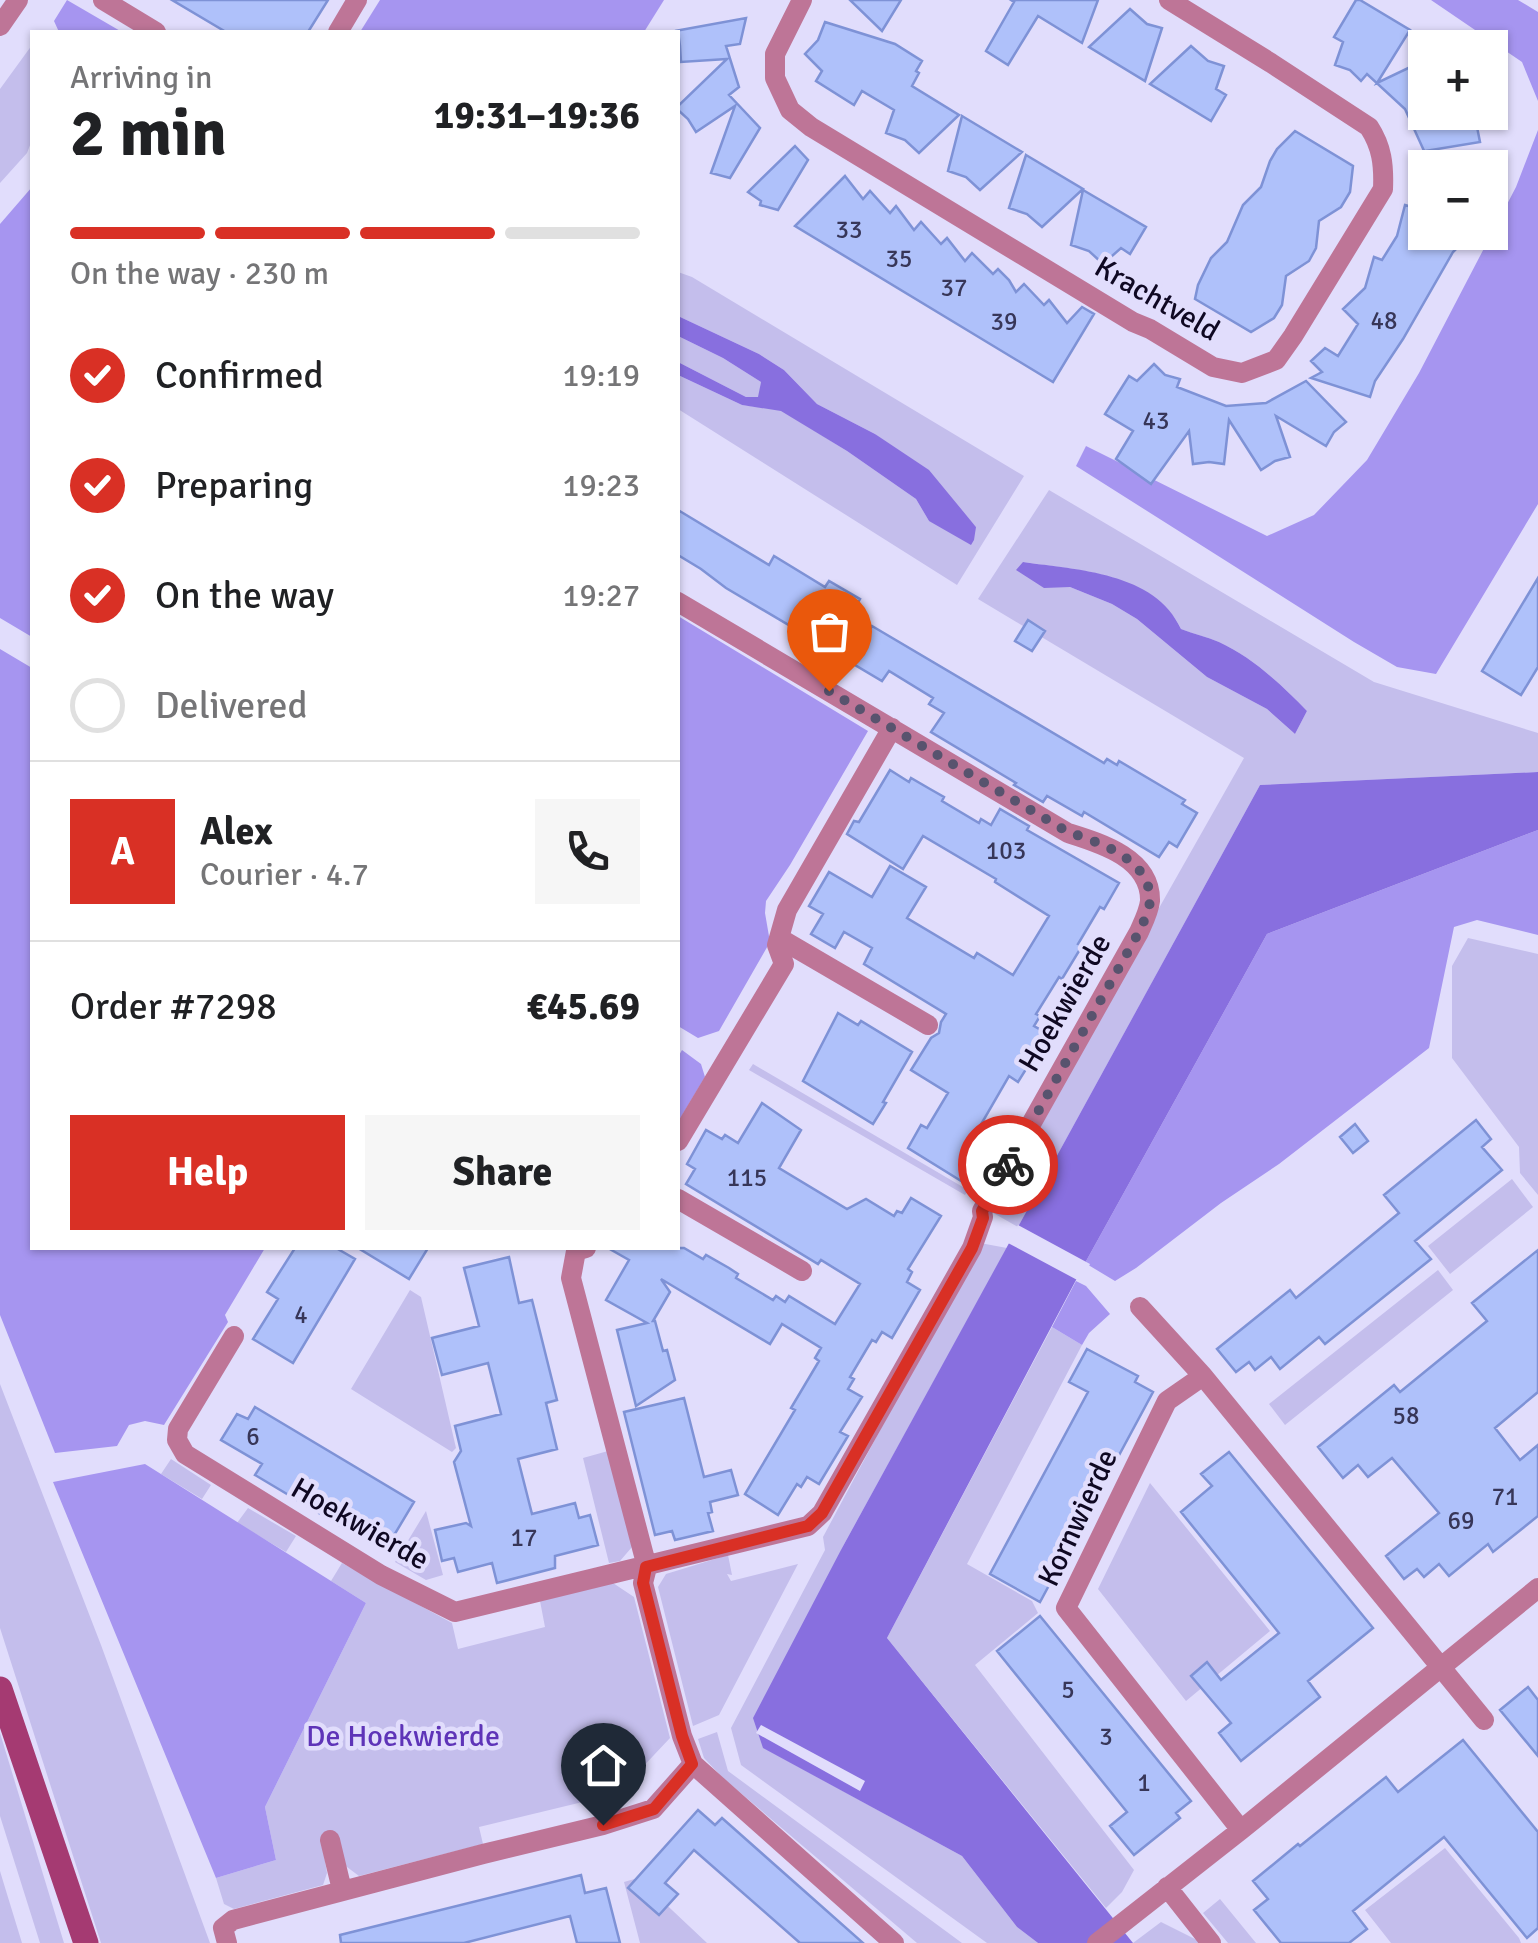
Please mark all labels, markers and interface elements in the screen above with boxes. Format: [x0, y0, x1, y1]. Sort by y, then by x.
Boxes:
map controls [1408, 30, 1508, 250]
button: + [1408, 30, 1508, 130]
text: Arriving in [70, 58, 212, 97]
text: 19:31–19:36 [434, 92, 640, 139]
text: 2 min [70, 94, 227, 174]
button: − [1408, 150, 1508, 250]
house number: 33 [835, 214, 863, 245]
house number: 35 [885, 243, 913, 274]
street label: Krachtveld [1088, 249, 1226, 349]
text: On the way · 230 m [70, 254, 329, 293]
house number: 37 [940, 272, 968, 303]
house number: 48 [1370, 305, 1398, 336]
house number: 39 [990, 306, 1018, 337]
icon: check [70, 348, 125, 403]
text: Confirmed [155, 352, 324, 399]
text: 19:19 [562, 356, 640, 395]
house number: 43 [1142, 405, 1170, 436]
icon: check [70, 458, 125, 513]
text: Preparing [155, 462, 313, 509]
text: 19:23 [562, 466, 640, 505]
icon: check [70, 568, 125, 623]
text: On the way [155, 572, 334, 619]
text: 19:27 [562, 576, 640, 615]
pin [787, 589, 872, 692]
icon: bag [802, 604, 857, 659]
text: Delivered [155, 682, 308, 729]
button: phone [535, 799, 640, 904]
text: Alex [200, 808, 273, 855]
text: A [110, 828, 135, 875]
house number: 103 [986, 835, 1026, 866]
text: Courier · 4.7 [200, 855, 369, 894]
street label: Hoekwierde [1011, 928, 1119, 1078]
text: Order #7298 [70, 983, 277, 1030]
text: €45.69 [527, 983, 640, 1030]
button: Help [70, 1115, 345, 1230]
button: Share [365, 1115, 640, 1230]
courier [958, 1115, 1058, 1215]
icon: bike [981, 1138, 1036, 1193]
house number: 115 [727, 1162, 767, 1193]
house number: 4 [294, 1299, 308, 1330]
house number: 58 [1392, 1400, 1420, 1431]
house number: 6 [246, 1421, 260, 1452]
street label: Kornwierde [1030, 1444, 1126, 1592]
street label: Hoekwierde [285, 1470, 435, 1578]
house number: 71 [1491, 1481, 1519, 1512]
house number: 69 [1447, 1505, 1475, 1536]
house number: 17 [510, 1522, 538, 1553]
house number: 5 [1061, 1674, 1075, 1705]
park label: De Hoekwierde [306, 1718, 500, 1755]
house number: 3 [1099, 1721, 1113, 1752]
pin [561, 1723, 646, 1826]
icon: home [576, 1738, 631, 1793]
house number: 1 [1137, 1767, 1151, 1798]

